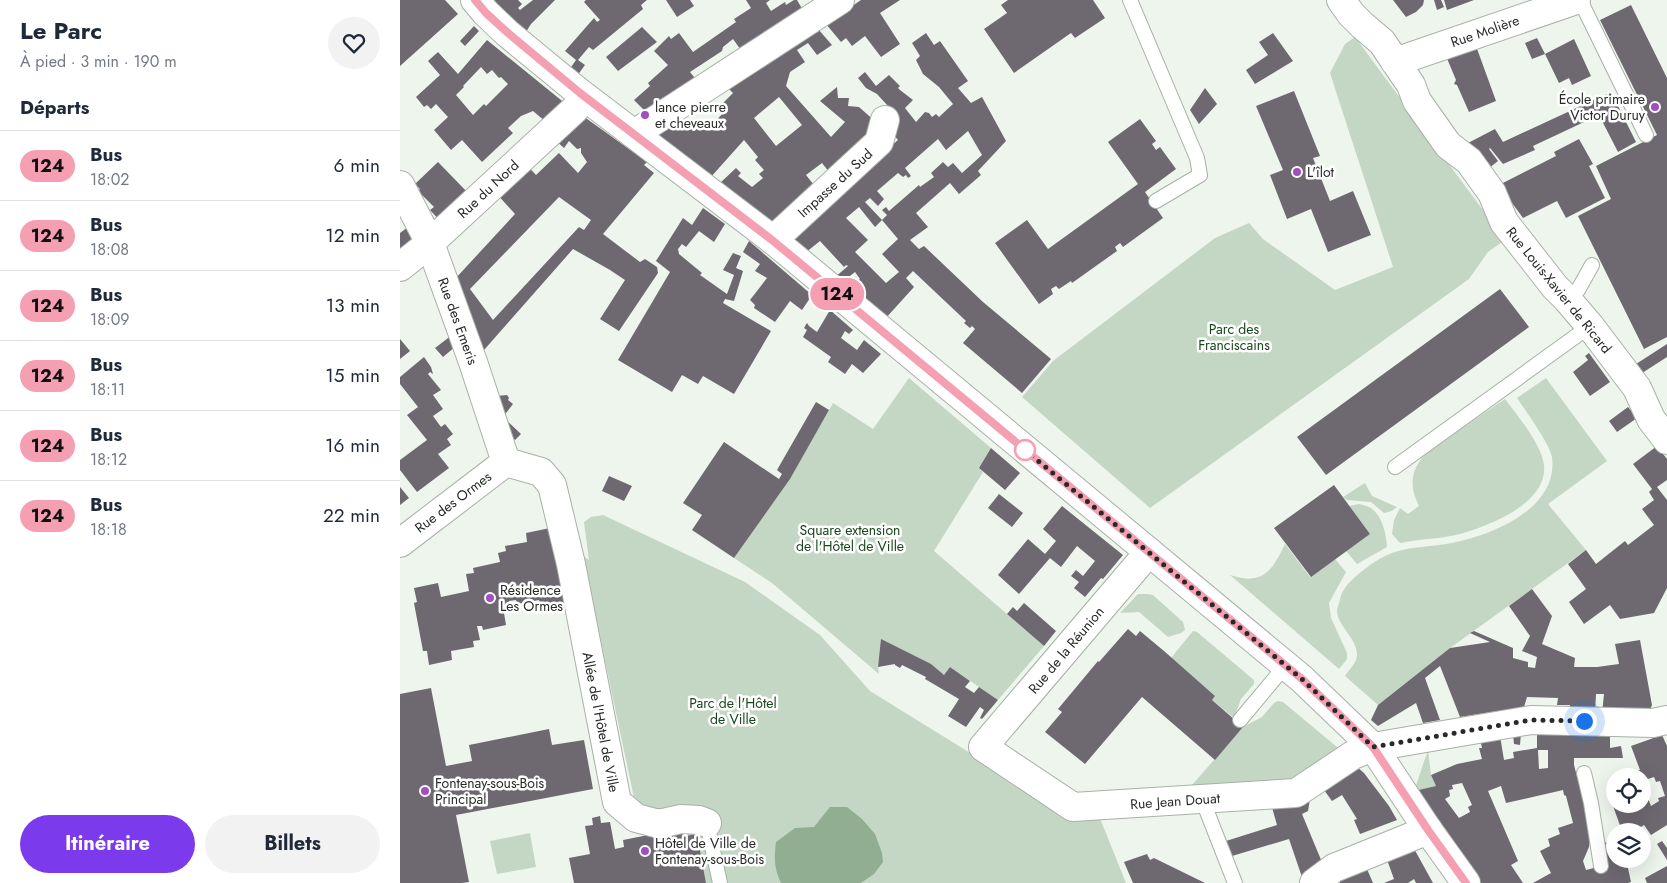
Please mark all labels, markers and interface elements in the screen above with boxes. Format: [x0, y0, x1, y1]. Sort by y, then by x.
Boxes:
street label: Rue Molière [1448, 10, 1522, 52]
text: Le Parc [20, 13, 102, 48]
button: heart [328, 17, 380, 69]
text: À pied · 3 min · 190 m [20, 50, 177, 73]
place label: École primaire Victor Duruy [1559, 89, 1646, 125]
text: Départs [20, 94, 89, 121]
place label: lance pierre et cheveaux [655, 97, 726, 133]
marker: École primaire Victor Duruy [1649, 101, 1661, 113]
marker: lance pierre et cheveaux [639, 109, 651, 121]
text: Bus [90, 141, 122, 168]
street label: Impasse du Sud [793, 144, 877, 222]
text: 6 min [334, 152, 380, 179]
text: 124 [31, 153, 64, 179]
street label: Rue du Nord [453, 155, 523, 223]
place label: L'îlot [1307, 162, 1335, 182]
marker: L'îlot [1291, 166, 1303, 178]
text: 18:02 [90, 168, 129, 191]
text: Bus [90, 211, 122, 238]
text: 12 min [325, 222, 380, 249]
street label: Rue Louis-Xavier de Ricard [1502, 222, 1616, 358]
text: 124 [31, 223, 64, 249]
text: 18:08 [90, 238, 129, 261]
street label: Rue des Emeris [433, 275, 483, 368]
line badge: 124 [808, 278, 866, 310]
text: Bus [90, 281, 122, 308]
text: 124 [820, 281, 854, 307]
text: 13 min [326, 292, 380, 319]
text: 124 [31, 293, 64, 319]
text: 18:09 [90, 308, 130, 331]
park label: Parc des Franciscains [1198, 319, 1270, 355]
text: Bus [90, 351, 122, 378]
text: 15 min [325, 362, 380, 389]
text: 124 [31, 363, 64, 389]
text: 18:11 [90, 378, 125, 401]
text: Bus [90, 421, 122, 448]
text: 16 min [325, 432, 380, 459]
text: 124 [31, 433, 64, 459]
unlabelled marker [1014, 439, 1036, 461]
text: 18:12 [90, 448, 127, 471]
street label: Rue des Ormes [411, 466, 496, 537]
text: Bus [90, 491, 122, 518]
text: 22 min [323, 502, 380, 529]
text: 124 [31, 503, 64, 529]
text: 18:18 [90, 518, 127, 541]
park label: Square extension de l'Hôtel de Ville [796, 520, 904, 556]
place label: Résidence Les Ormes [500, 580, 563, 616]
marker: Résidence Les Ormes [484, 592, 496, 604]
street label: Rue de la Réunion [1023, 602, 1109, 698]
street label: Allée de l'Hôtel de Ville [578, 650, 624, 794]
park label: Parc de l'Hôtel de Ville [689, 693, 777, 729]
your location [1572, 709, 1597, 734]
map controls [1606, 768, 1651, 868]
button: locate [1606, 768, 1651, 813]
place label: Fontenay-sous-Bois Principal [435, 773, 545, 809]
marker: Fontenay-sous-Bois Principal [419, 785, 431, 797]
street label: Rue Jean Douat [1129, 788, 1221, 814]
button: Itinéraire [20, 815, 195, 873]
button: Billets [205, 815, 380, 873]
button: layers [1606, 823, 1651, 868]
place label: Hôtel de Ville de Fontenay-sous-Bois [655, 833, 765, 869]
marker: Hôtel de Ville de Fontenay-sous-Bois [639, 845, 651, 857]

